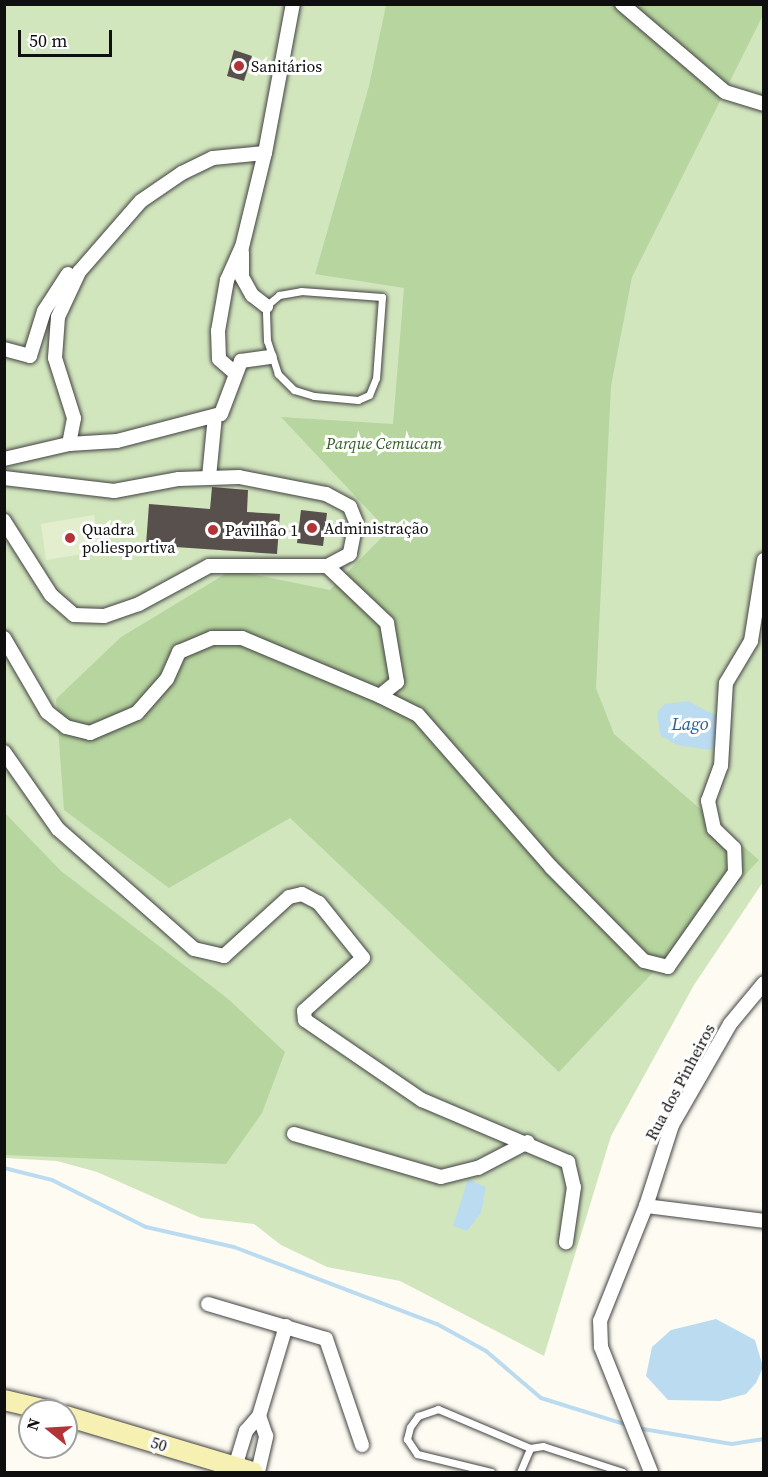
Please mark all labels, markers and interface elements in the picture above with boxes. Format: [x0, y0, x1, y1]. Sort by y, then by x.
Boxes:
scale bar [21, 18, 116, 56]
text: 50 m [29, 28, 67, 53]
place label: Sanitários [251, 56, 322, 76]
marker: Sanitários [232, 59, 246, 73]
park label: Parque Cemucam [326, 433, 442, 453]
place label: Administração [324, 518, 429, 538]
place label: Quadra poliesportiva [82, 519, 175, 557]
place label: Pavilhão 1 [225, 520, 298, 540]
marker: Administração [305, 521, 319, 535]
marker: Pavilhão 1 [206, 523, 220, 537]
marker: Quadra poliesportiva [63, 531, 77, 545]
water label: Lago [672, 713, 708, 735]
street label: Rua dos Pinheiros [641, 1021, 719, 1143]
north arrow [18, 1399, 78, 1459]
text: N [21, 1415, 45, 1433]
street label: 50 [149, 1432, 169, 1456]

